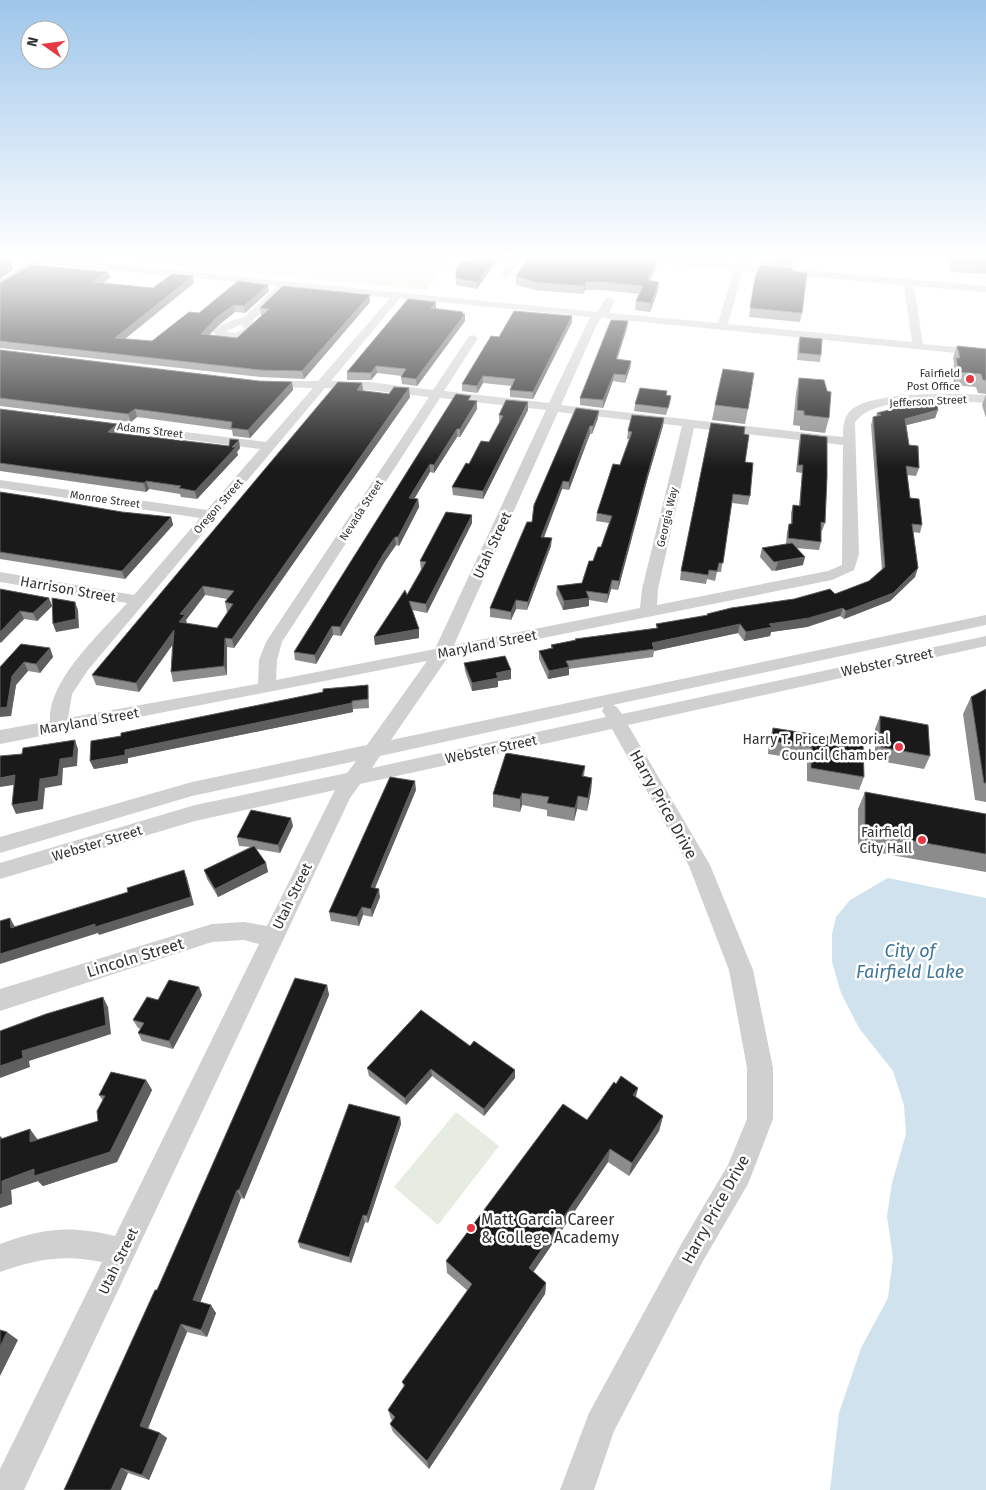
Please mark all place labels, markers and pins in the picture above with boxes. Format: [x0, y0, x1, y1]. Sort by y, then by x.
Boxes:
place label: Fairfield Post Office [907, 367, 960, 393]
marker: Fairfield Post Office [964, 373, 976, 385]
place label: Harry T. Price Memorial Council Chamber [742, 731, 890, 764]
marker: Harry T. Price Memorial Council Chamber [893, 741, 905, 753]
place label: Fairfield City Hall [859, 824, 912, 857]
marker: Fairfield City Hall [916, 834, 928, 846]
place label: Matt Garcia Career & College Academy [481, 1210, 619, 1247]
marker: Matt Garcia Career & College Academy [465, 1222, 477, 1234]

